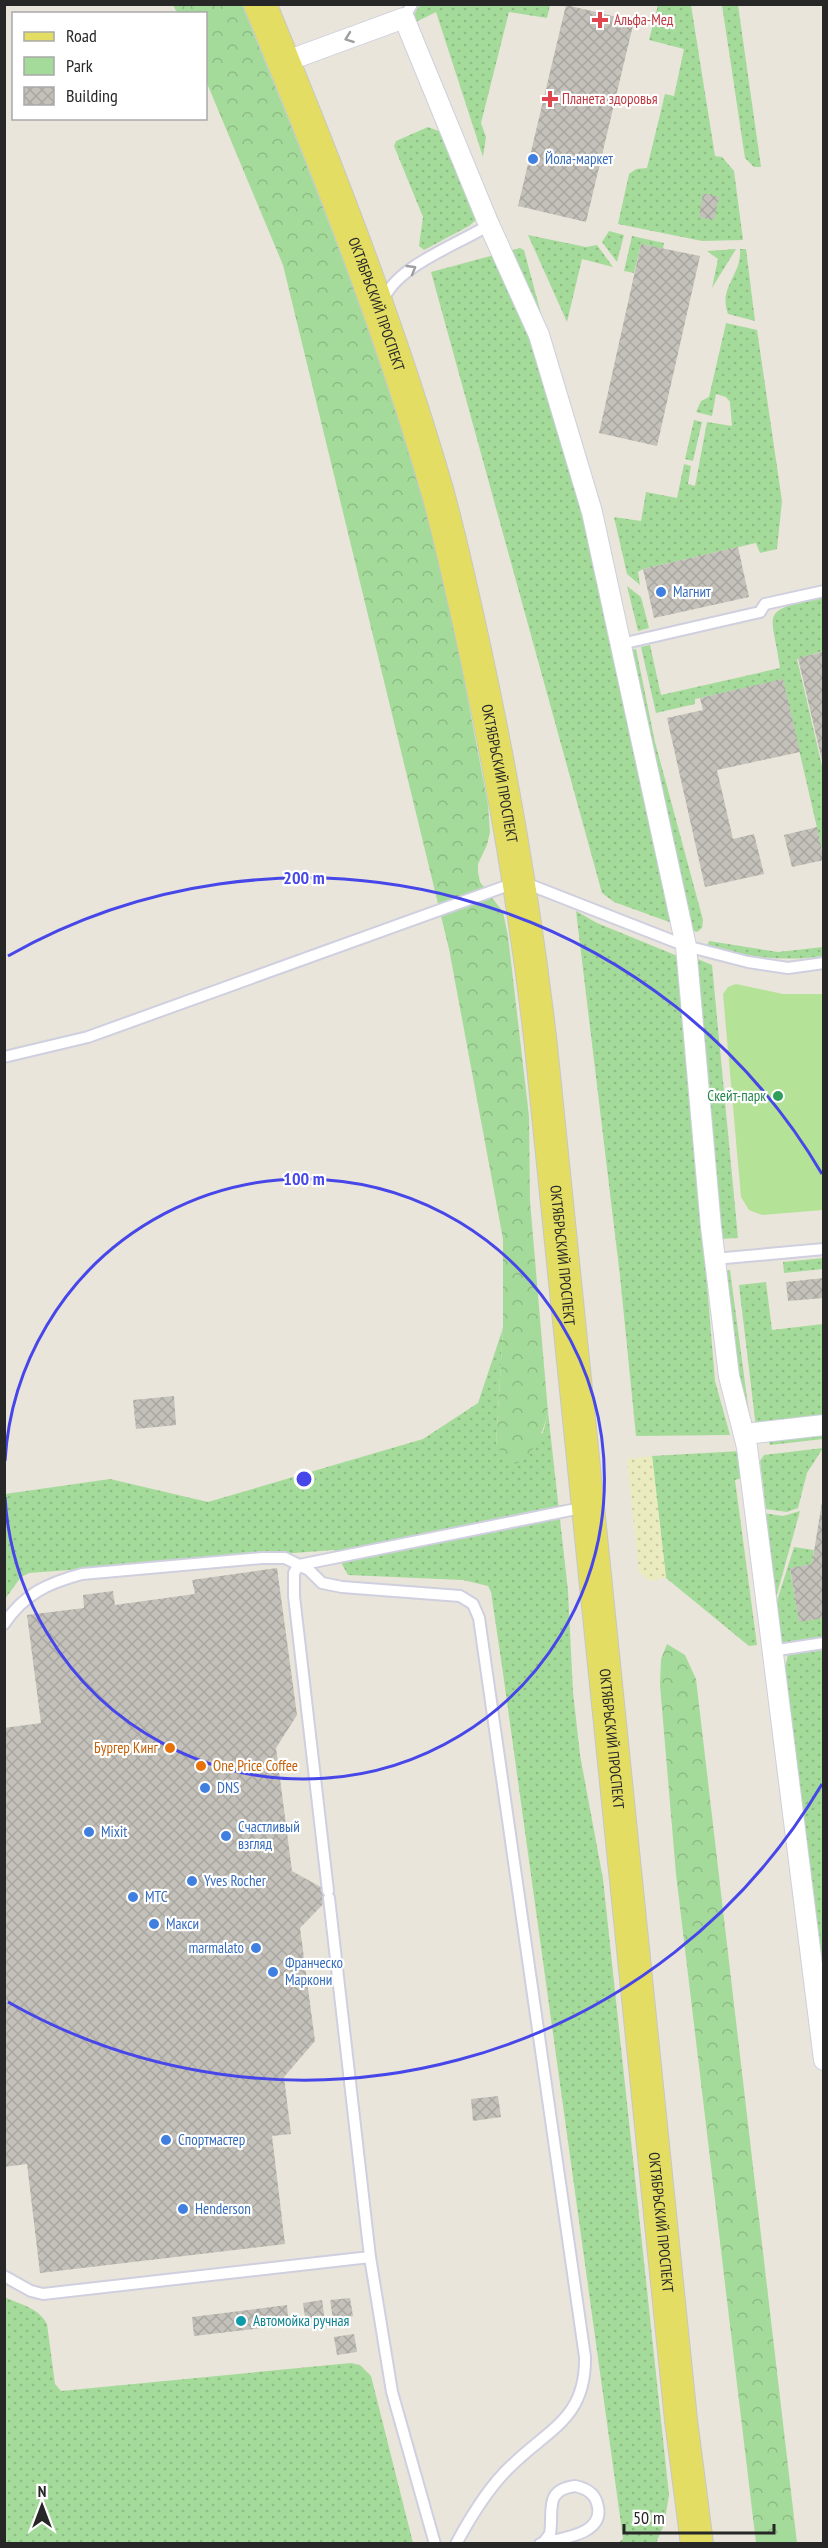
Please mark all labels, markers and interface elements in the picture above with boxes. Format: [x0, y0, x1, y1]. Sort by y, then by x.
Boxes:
place label: Альфа-Мед [614, 10, 674, 29]
marker: Альфа-Мед [591, 11, 609, 29]
legend [12, 12, 207, 120]
text: Road [66, 24, 97, 47]
one-way arrow [344, 31, 355, 43]
text: Park [66, 54, 93, 77]
text: Building [66, 84, 118, 107]
place label: Планета здоровья [562, 89, 658, 108]
marker: Планета здоровья [543, 92, 557, 106]
place label: Йола-маркет [545, 149, 613, 168]
marker: Йола-маркет [526, 152, 540, 166]
street label: ОКТЯБРЬСКИЙ ПРОСПЕКТ [344, 234, 409, 374]
one-way arrow [406, 264, 416, 276]
place label: Магнит [673, 582, 711, 601]
marker: Магнит [654, 585, 668, 599]
street label: ОКТЯБРЬСКИЙ ПРОСПЕКТ [478, 703, 522, 845]
text: 200 m [283, 866, 325, 889]
place label: Скейт-парк [707, 1086, 766, 1105]
marker: Скейт-парк [771, 1089, 785, 1103]
text: 100 m [283, 1167, 325, 1190]
street label: ОКТЯБРЬСКИЙ ПРОСПЕКТ [546, 1184, 579, 1327]
centre of rings [294, 1469, 314, 1489]
street label: ОКТЯБРЬСКИЙ ПРОСПЕКТ [596, 1668, 629, 1810]
place label: Бургер Кинг [94, 1738, 159, 1757]
marker: Бургер Кинг [163, 1741, 177, 1755]
place label: One Price Coffee [213, 1756, 298, 1775]
marker: One Price Coffee [194, 1759, 208, 1773]
place label: DNS [217, 1778, 239, 1797]
marker: DNS [198, 1781, 212, 1795]
place label: Счастливый взгляд [238, 1817, 300, 1853]
place label: Mixit [101, 1822, 127, 1841]
marker: Mixit [82, 1825, 96, 1839]
marker: Счастливый взгляд [219, 1829, 233, 1843]
place label: Yves Rocher [204, 1871, 267, 1890]
marker: Yves Rocher [185, 1874, 199, 1888]
place label: МТС [145, 1887, 168, 1906]
marker: МТС [126, 1890, 140, 1904]
place label: Макси [166, 1914, 199, 1933]
marker: Макси [147, 1917, 161, 1931]
place label: marmalato [188, 1938, 244, 1957]
marker: marmalato [249, 1941, 263, 1955]
place label: Франческо Маркони [285, 1953, 343, 1989]
marker: Франческо Маркони [266, 1965, 280, 1979]
place label: Спортмастер [178, 2130, 245, 2149]
marker: Спортмастер [159, 2133, 173, 2147]
street label: ОКТЯБРЬСКИЙ ПРОСПЕКТ [645, 2151, 678, 2294]
place label: Henderson [195, 2199, 251, 2218]
marker: Henderson [176, 2202, 190, 2216]
place label: Автомойка ручная [253, 2311, 350, 2330]
marker: Автомойка ручная [234, 2314, 248, 2328]
north arrow [12, 2476, 72, 2536]
text: N [38, 2481, 46, 2501]
scale bar [624, 2497, 774, 2535]
text: 50 m [633, 2506, 665, 2529]

